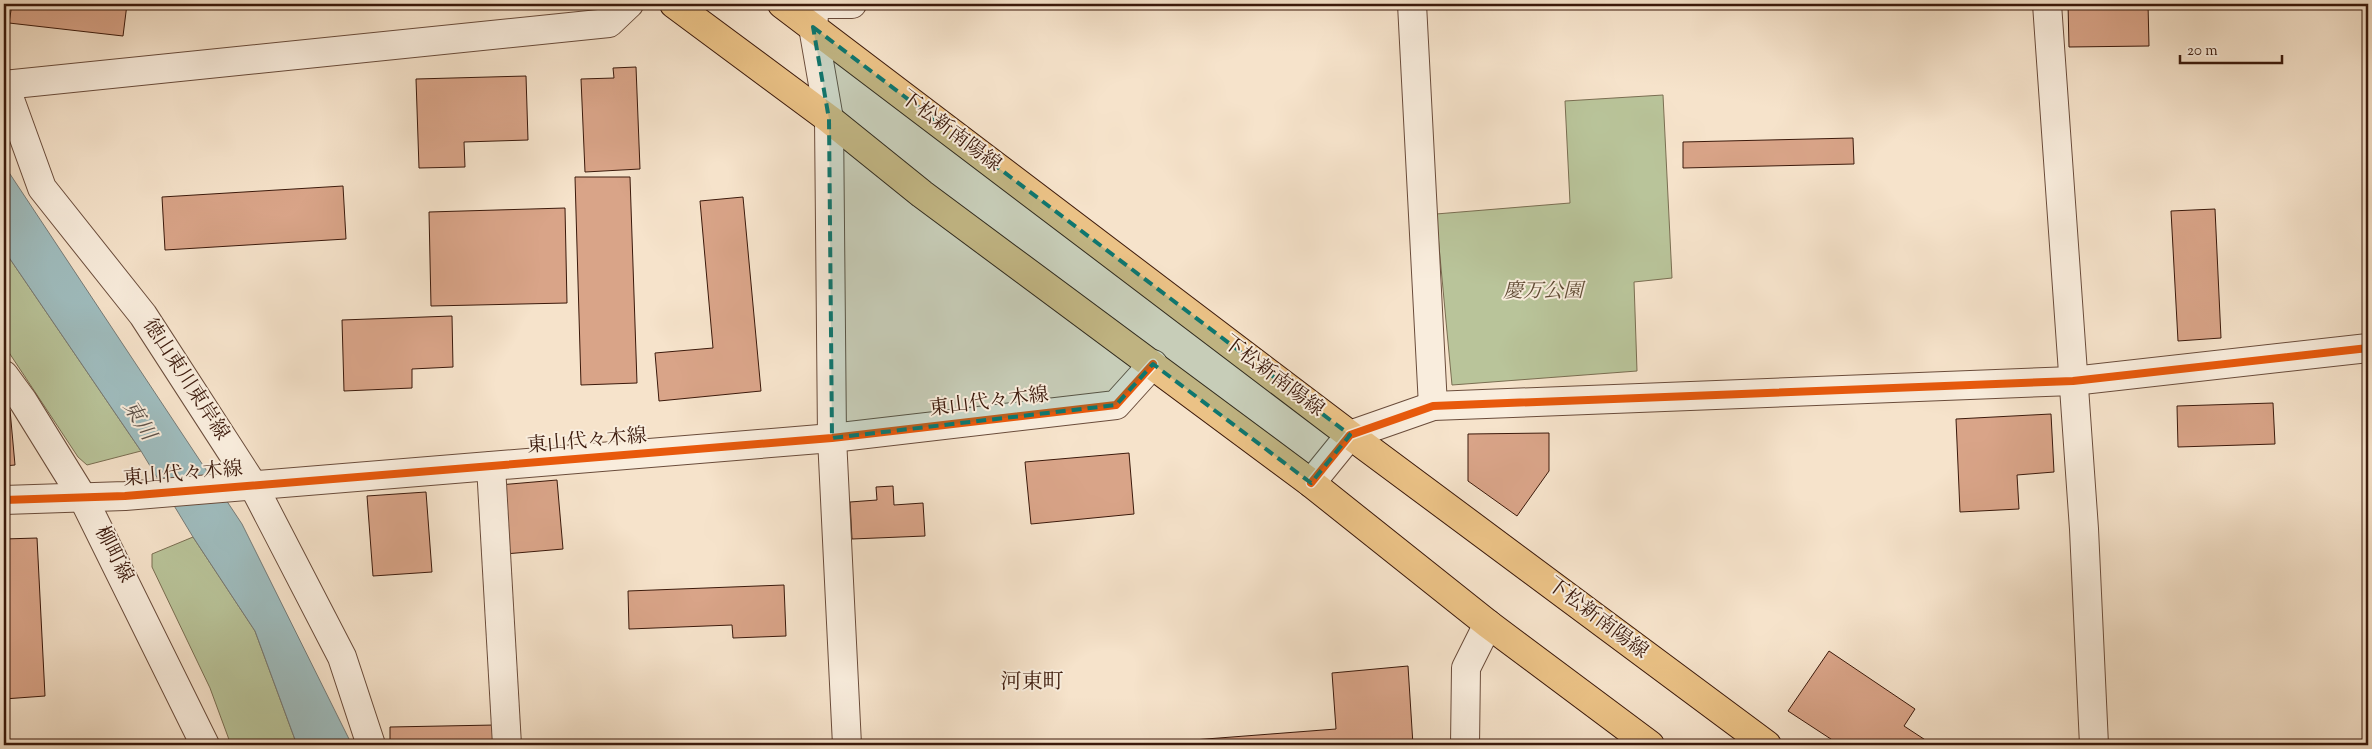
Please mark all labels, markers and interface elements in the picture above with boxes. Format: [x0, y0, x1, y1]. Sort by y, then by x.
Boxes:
scale bar [2180, 32, 2282, 64]
text: 20 m [2187, 41, 2218, 62]
street label: 下松新南陽線 [893, 84, 1007, 180]
park label: 慶万公園 [1503, 278, 1586, 307]
street label: 徳山東川東岸線 [137, 315, 233, 445]
street label: 下松新南陽線 [1216, 329, 1330, 425]
street label: 東山代々木線 [928, 381, 1050, 425]
water label: 東川 [116, 397, 160, 445]
street label: 東山代々木線 [526, 422, 648, 462]
street label: 東山代々木線 [122, 455, 244, 495]
street label: 柳町線 [86, 522, 140, 588]
street label: 下松新南陽線 [1540, 571, 1654, 667]
district label: 河東町 [1001, 668, 1064, 698]

